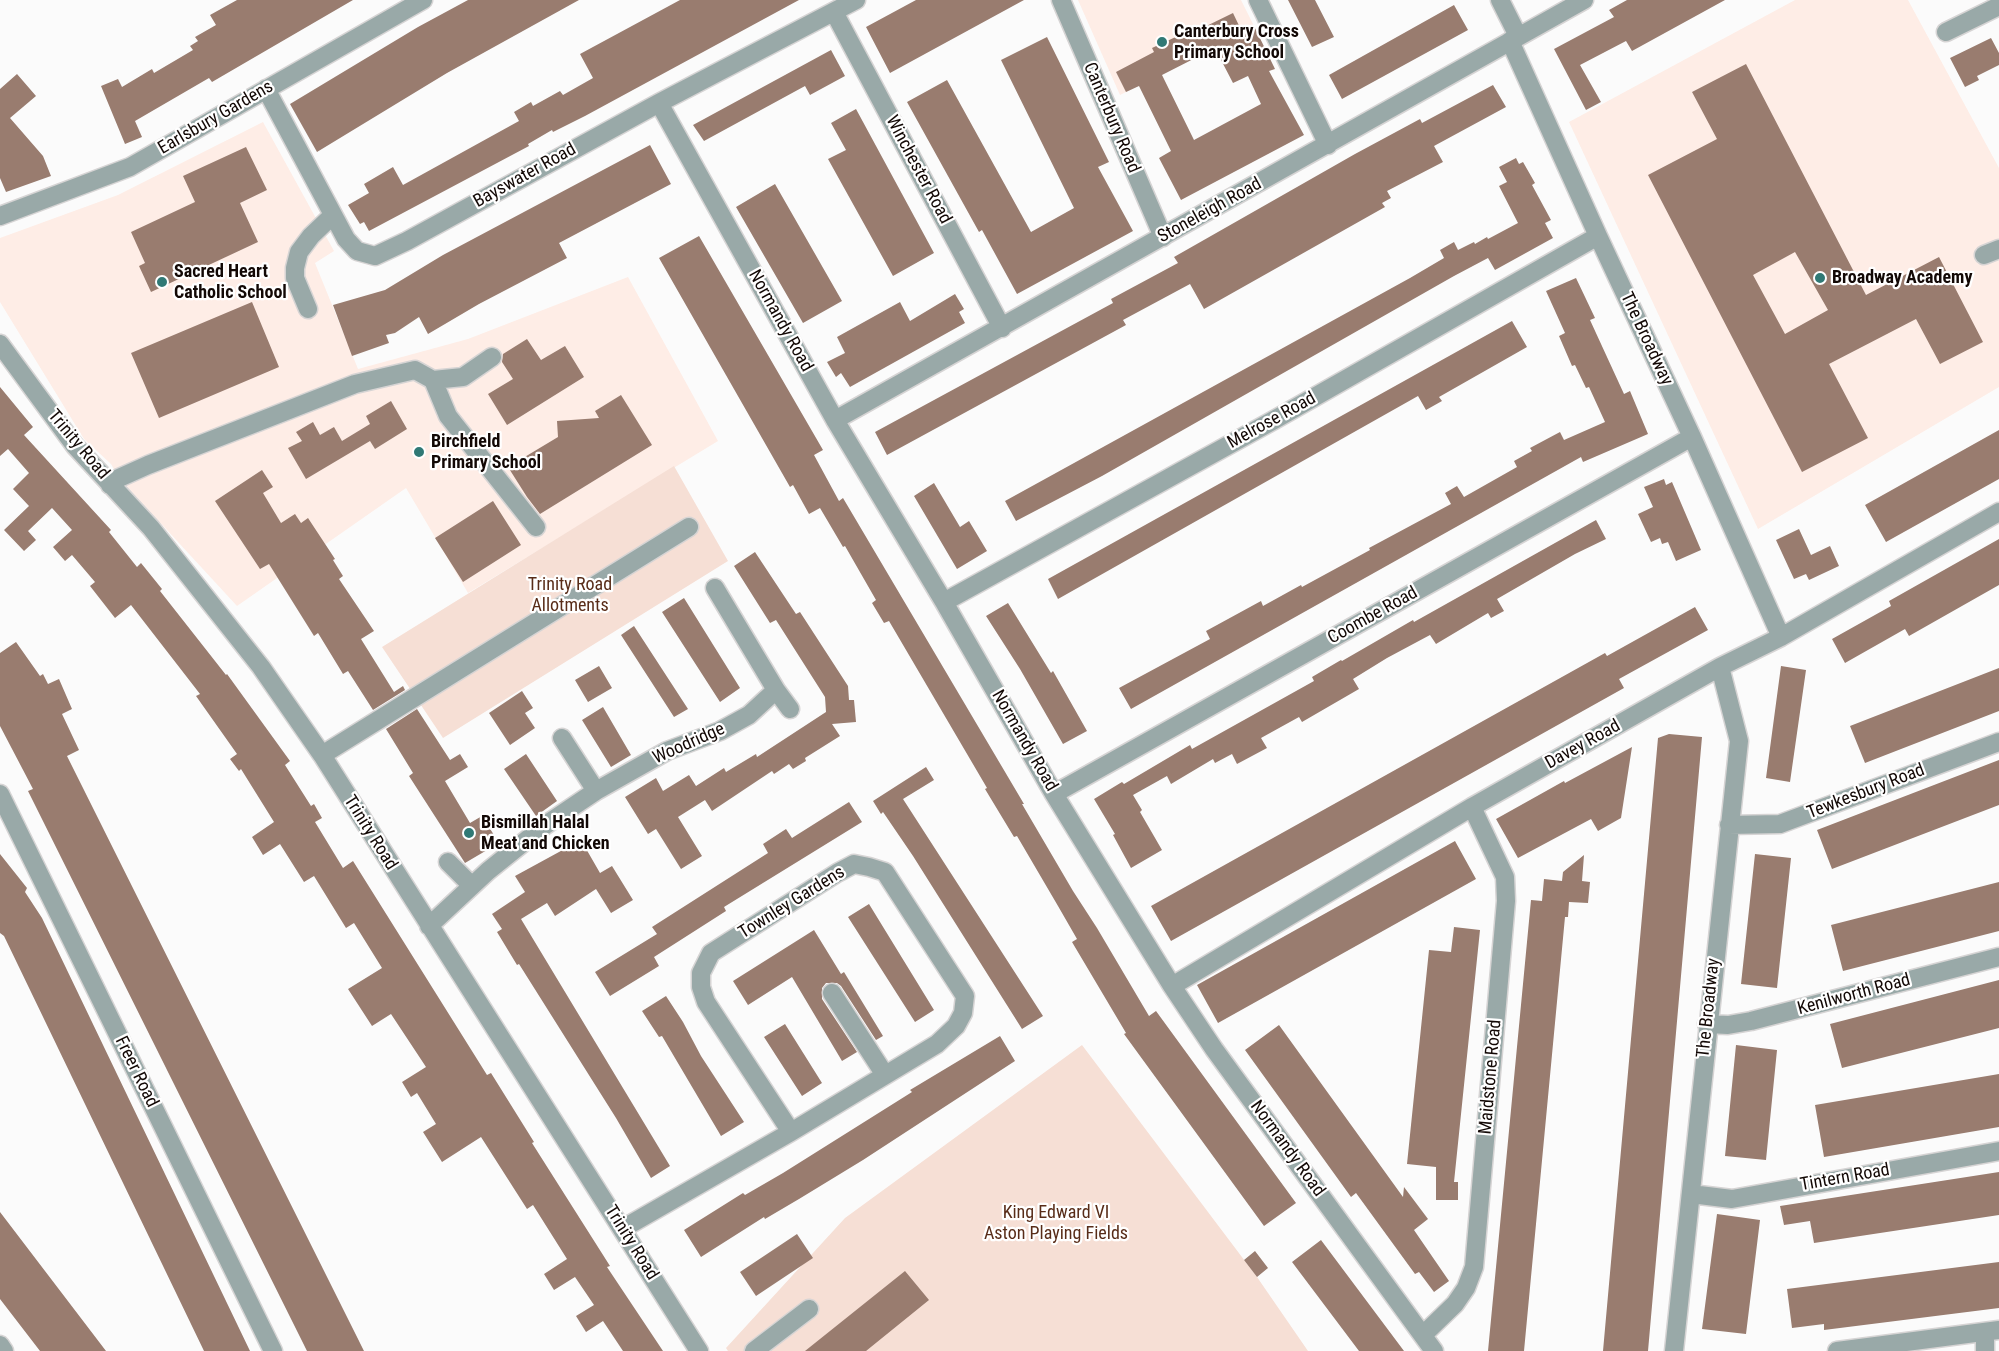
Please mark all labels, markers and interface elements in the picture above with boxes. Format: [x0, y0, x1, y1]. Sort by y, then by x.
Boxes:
place label: Canterbury Cross Primary School [1174, 21, 1299, 63]
marker: Canterbury Cross Primary School [1155, 35, 1169, 49]
street label: Canterbury Road [1078, 60, 1144, 176]
street label: Earlsbury Gardens [155, 76, 277, 160]
street label: Winchester Road [880, 112, 956, 228]
street label: Bayswater Road [470, 139, 580, 213]
street label: Stoneleigh Road [1154, 174, 1266, 248]
place label: Sacred Heart Catholic School [174, 261, 287, 304]
street label: Normandy Road [743, 266, 817, 376]
place label: Broadway Academy [1832, 267, 1972, 289]
marker: Broadway Academy [1813, 271, 1827, 285]
marker: Sacred Heart Catholic School [155, 275, 169, 289]
street label: The Broadway [1615, 289, 1677, 389]
street label: Melrose Road [1224, 388, 1320, 454]
street label: Trinity Road [43, 406, 113, 484]
place label: Birchfield Primary School [431, 431, 541, 474]
marker: Birchfield Primary School [412, 445, 426, 459]
park label: Trinity Road Allotments [528, 574, 612, 616]
street label: Coombe Road [1324, 582, 1422, 650]
street label: Normandy Road [986, 687, 1062, 795]
street label: Davey Road [1542, 716, 1624, 774]
street label: Woodridge [650, 719, 728, 769]
street label: Tewkesbury Road [1804, 760, 1928, 824]
street label: Trinity Road [339, 792, 401, 874]
place label: Bismillah Halal Meat and Chicken [481, 812, 610, 854]
marker: Bismillah Halal Meat and Chicken [462, 826, 476, 840]
street label: Townley Gardens [735, 862, 849, 944]
street label: The Broadway [1693, 957, 1725, 1059]
street label: Kenilworth Road [1795, 970, 1913, 1020]
street label: Maidstone Road [1475, 1019, 1507, 1135]
street label: Freer Road [110, 1033, 162, 1111]
street label: Normandy Road [1245, 1097, 1329, 1201]
street label: Tintern Road [1799, 1160, 1891, 1196]
street label: Trinity Road [600, 1202, 662, 1284]
park label: King Edward VI Aston Playing Fields [984, 1202, 1128, 1244]

